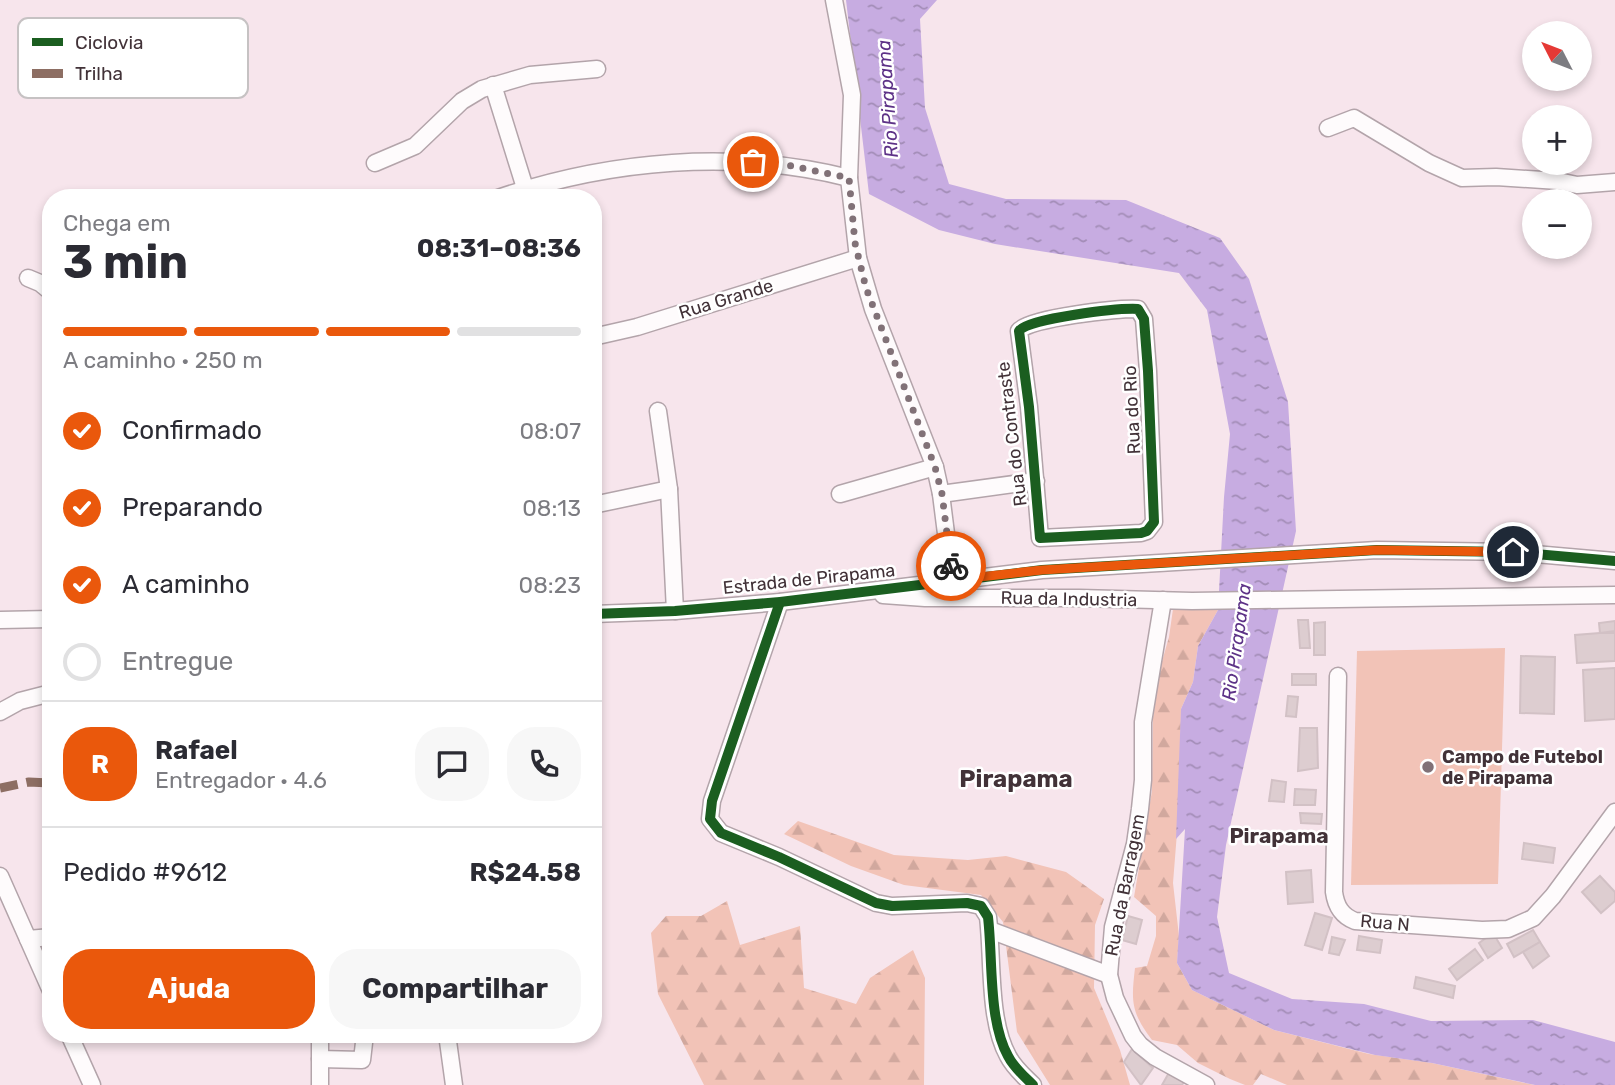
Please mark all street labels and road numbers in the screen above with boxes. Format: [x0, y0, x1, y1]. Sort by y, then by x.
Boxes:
street label: Rua Grande [676, 274, 776, 324]
street label: Rua do Contraste [992, 360, 1032, 508]
street label: Rua do Rio [1119, 365, 1145, 455]
street label: Estrada de Pirapama [722, 559, 896, 599]
street label: Rua da Industria [1000, 587, 1138, 611]
street label: Rua da Barragem [1100, 812, 1150, 958]
street label: Rua N [1359, 910, 1411, 936]

